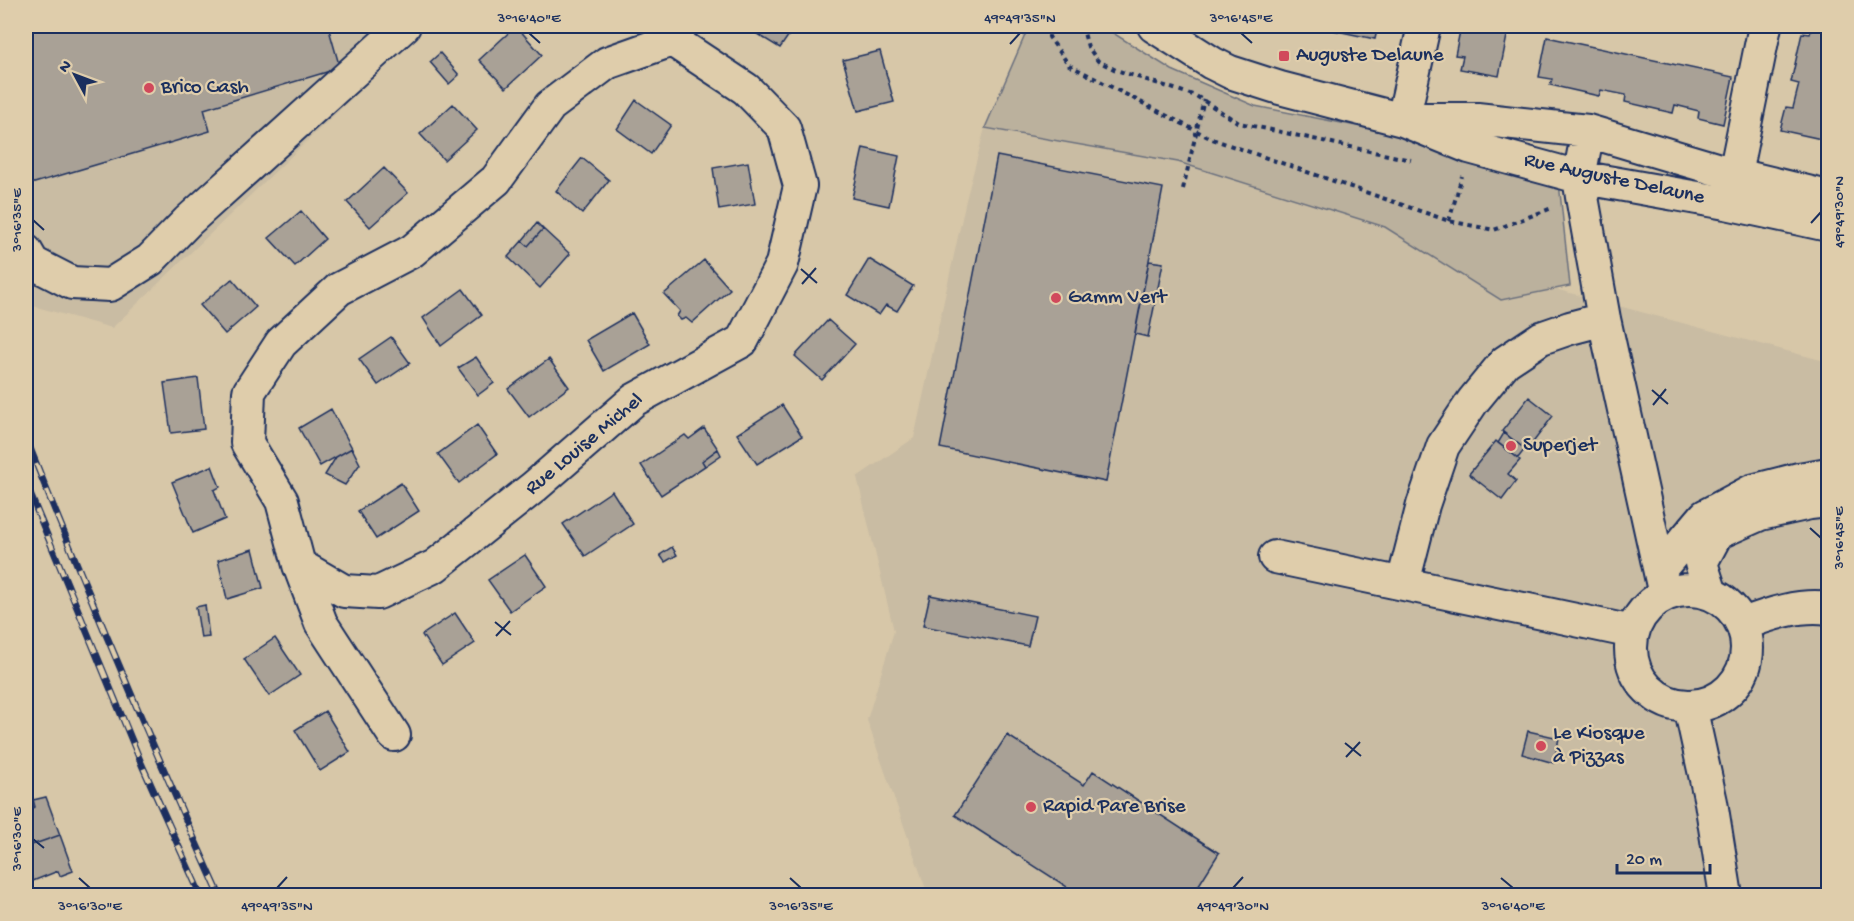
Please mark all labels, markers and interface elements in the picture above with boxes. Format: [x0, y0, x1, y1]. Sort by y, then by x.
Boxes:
text: 3°16'40"E [496, 10, 561, 28]
text: 49°49'35"N [984, 10, 1056, 28]
text: 3°16'45"E [1209, 10, 1273, 28]
place label: Auguste Delaune [1296, 44, 1445, 69]
north arrow [45, 45, 105, 105]
marker: Auguste Delaune [1277, 49, 1291, 63]
text: N [56, 57, 77, 78]
place label: Brico Cash [160, 76, 249, 101]
marker: Brico Cash [142, 81, 156, 95]
street label: Rue Auguste Delaune [1521, 149, 1708, 212]
text: 49°49'30"N [1831, 176, 1849, 248]
text: 3°16'35"E [9, 188, 27, 253]
place label: Gamm Vert [1068, 286, 1169, 311]
marker: Gamm Vert [1049, 291, 1063, 305]
street label: Rue Louise Michel [521, 388, 649, 502]
place label: Superjet [1523, 434, 1599, 459]
marker: Superjet [1504, 439, 1518, 453]
text: 3°16'45"E [1831, 506, 1849, 570]
place label: Le Kiosque à Pizzas [1553, 722, 1646, 771]
marker: Le Kiosque à Pizzas [1534, 739, 1548, 753]
place label: Rapid Pare Brise [1043, 795, 1187, 820]
marker: Rapid Pare Brise [1024, 800, 1038, 814]
text: 3°16'30"E [9, 806, 27, 872]
scale bar [1617, 837, 1710, 875]
text: 20 m [1626, 850, 1662, 871]
text: 3°16'30"E [57, 898, 123, 916]
text: 49°49'35"N [241, 898, 313, 916]
text: 3°16'35"E [768, 898, 833, 916]
text: 49°49'30"N [1197, 898, 1269, 916]
text: 3°16'40"E [1480, 898, 1545, 916]

